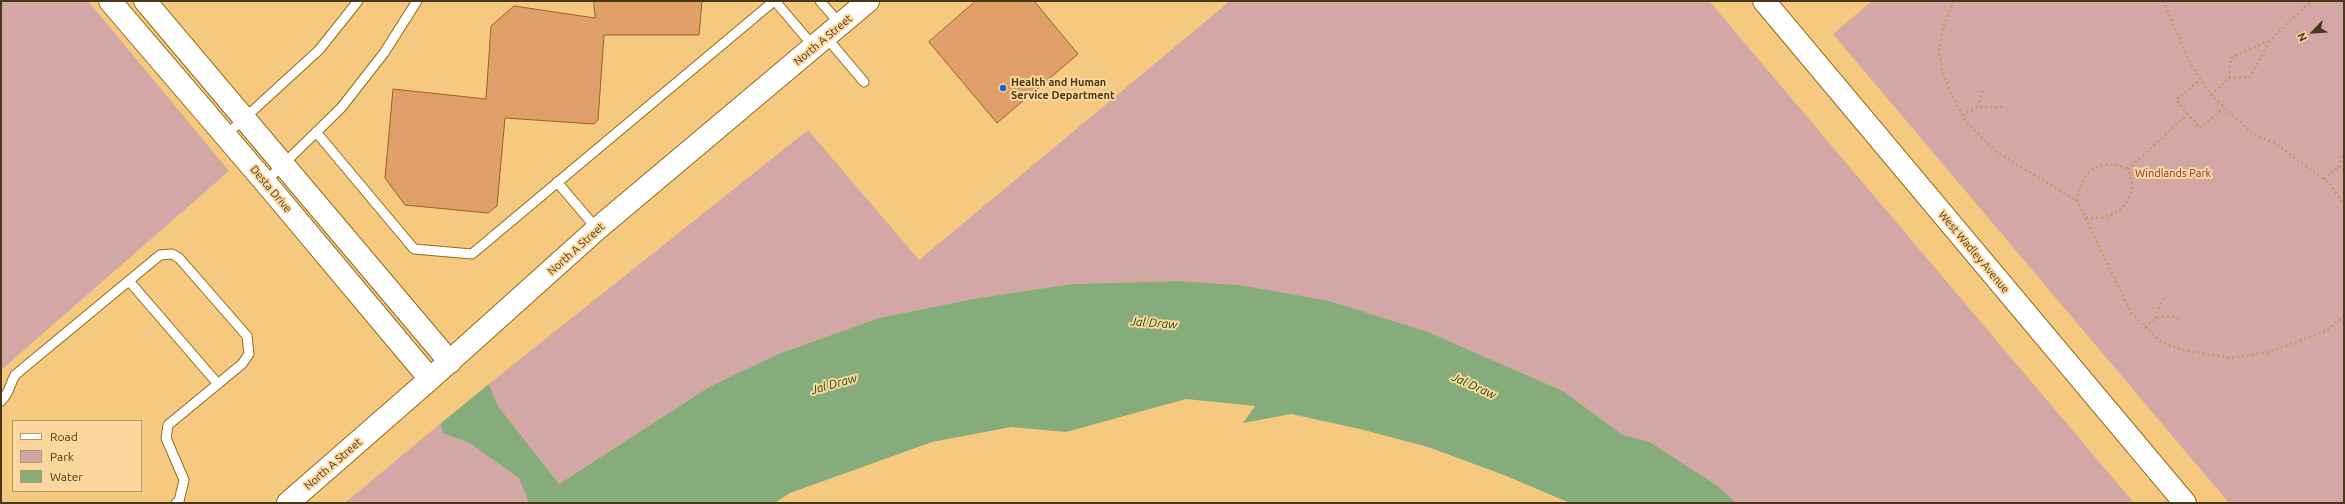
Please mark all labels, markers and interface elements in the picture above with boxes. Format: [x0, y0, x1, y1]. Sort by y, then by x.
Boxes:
street label: North A Street [791, 12, 855, 68]
north arrow [2293, 12, 2333, 52]
text: N [2295, 31, 2309, 43]
place label: Health and Human Service Department [1011, 75, 1115, 101]
marker: Health and Human Service Department [998, 83, 1008, 93]
street label: Desta Drive [248, 163, 294, 215]
park label: Windlands Park [2135, 166, 2211, 180]
street label: West Wadley Avenue [1936, 208, 2012, 296]
street label: North A Street [545, 220, 607, 278]
water label: Jal Draw [1130, 314, 1178, 332]
water label: Jal Draw [1450, 370, 1498, 402]
water label: Jal Draw [809, 371, 859, 397]
legend [12, 420, 142, 492]
text: Road [50, 430, 78, 443]
street label: North A Street [302, 435, 364, 493]
text: Park [50, 450, 74, 463]
text: Water [50, 470, 83, 483]

